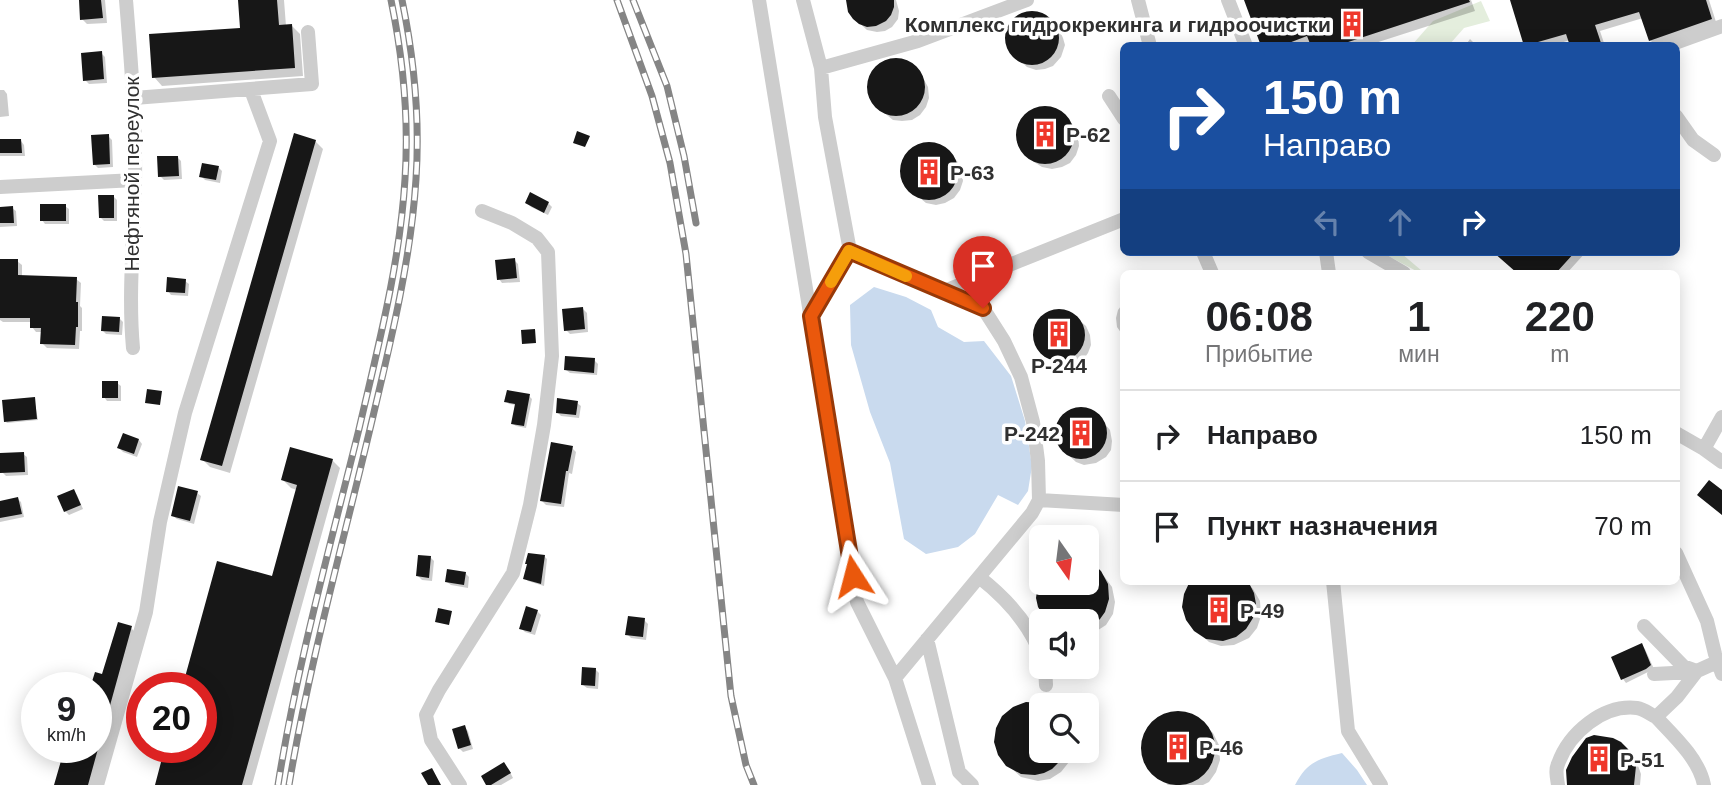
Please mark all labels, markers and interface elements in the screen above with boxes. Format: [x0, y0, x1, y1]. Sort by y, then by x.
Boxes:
building icon: Комплекс гидрокрекинга и гидроочистки [1337, 9, 1367, 39]
place label: Комплекс гидрокрекинга и гидроочистки [905, 13, 1331, 36]
icon: right [1148, 70, 1239, 161]
text: 150 m [1263, 70, 1402, 124]
street label: Нефтяной переулок [120, 76, 143, 272]
building icon: Р-62 [1030, 119, 1060, 149]
place label: Р-62 [1066, 123, 1110, 146]
text: Направо [1263, 127, 1391, 163]
building icon: Р-63 [914, 157, 944, 187]
place label: Р-63 [950, 161, 994, 184]
icon: left [1308, 203, 1346, 241]
icon: ahead [1381, 203, 1419, 241]
icon: right [1454, 203, 1492, 241]
pin [953, 236, 1013, 308]
icon: arrive [964, 247, 1002, 285]
text: 06:08 [1205, 293, 1313, 340]
text: 1 [1407, 293, 1431, 340]
text: 220 [1525, 293, 1595, 340]
building icon: Р-244 [1044, 319, 1074, 349]
text: Прибытие [1205, 341, 1313, 367]
text: мин [1398, 341, 1440, 367]
text: m [1550, 341, 1569, 367]
place label: Р-244 [1031, 354, 1087, 377]
icon: right [1148, 417, 1186, 455]
building icon: Р-242 [1066, 418, 1096, 448]
text: Направо [1207, 420, 1318, 450]
text: 150 m [1580, 420, 1652, 450]
place label: Р-242 [1004, 422, 1060, 445]
icon: arrive [1148, 508, 1186, 546]
text: Пункт назначения [1207, 511, 1438, 541]
text: 70 m [1594, 511, 1652, 541]
north arrow [1029, 525, 1099, 595]
map controls [1029, 525, 1099, 763]
position arrow [816, 539, 890, 613]
building icon: Р-49 [1204, 595, 1234, 625]
place label: Р-49 [1240, 599, 1284, 622]
button: sound [1029, 609, 1099, 679]
speed limit sign: 20 [126, 672, 217, 763]
text: 9 [57, 689, 76, 728]
button: search [1029, 693, 1099, 763]
text: km/h [47, 725, 86, 745]
building icon: Р-46 [1163, 732, 1193, 762]
place label: Р-46 [1199, 736, 1243, 759]
building icon: Р-51 [1584, 744, 1614, 774]
place label: Р-51 [1620, 748, 1665, 771]

